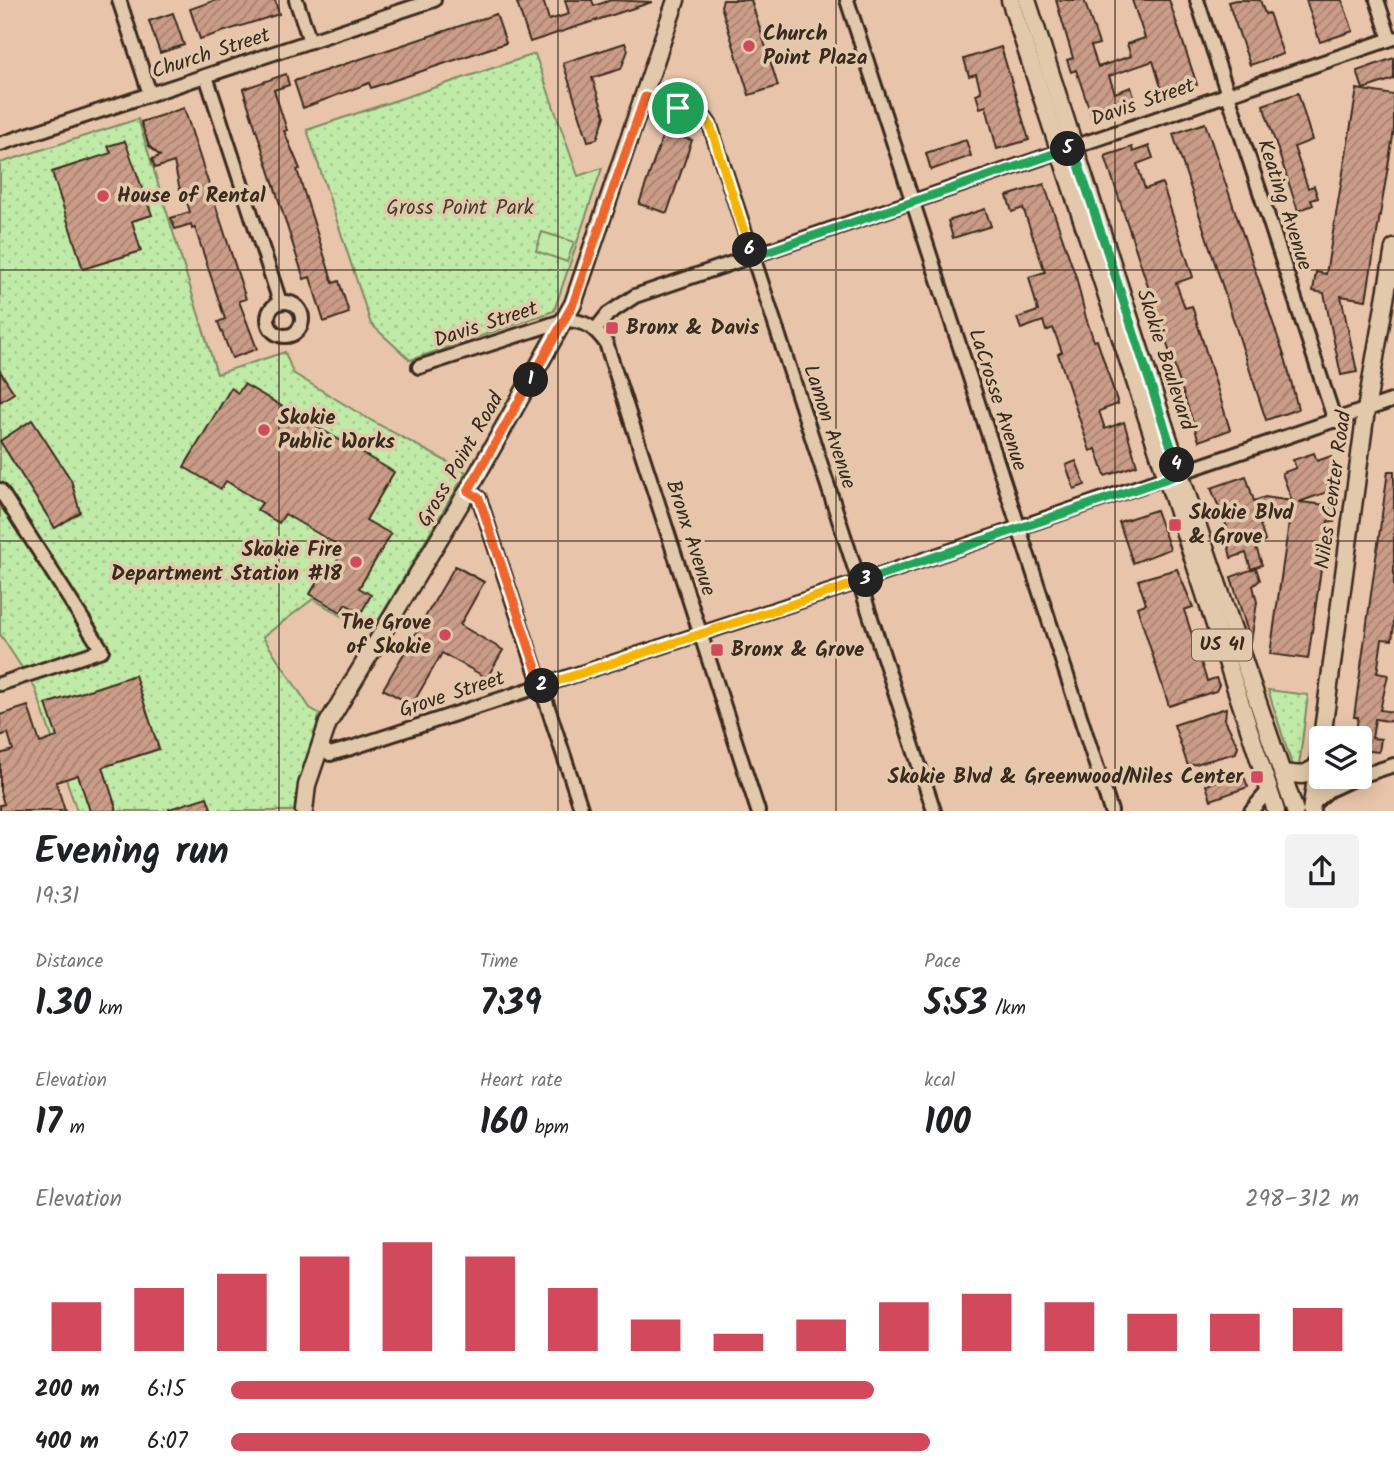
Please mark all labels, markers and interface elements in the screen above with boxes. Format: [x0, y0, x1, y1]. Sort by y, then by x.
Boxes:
place label: Church Point Plaza [763, 18, 868, 75]
street label: Church Street [147, 19, 275, 89]
marker: Church Point Plaza [741, 38, 757, 54]
street label: Davis Street [1087, 70, 1200, 136]
pin [648, 78, 708, 138]
icon: arrive [659, 89, 697, 127]
pin: 5 [1050, 132, 1086, 166]
text: 5 [1063, 133, 1072, 163]
street label: Keating Avenue [1247, 135, 1321, 275]
place label: House of Rental [117, 180, 266, 213]
marker: House of Rental [95, 188, 111, 204]
park label: Gross Point Park [386, 192, 534, 225]
pin: 6 [732, 232, 768, 268]
text: 6 [744, 234, 755, 264]
street label: Skokie Boulevard [1127, 285, 1204, 435]
street label: Davis Street [430, 292, 543, 357]
place label: Bronx & Davis [626, 312, 760, 345]
marker: Bronx & Davis [604, 320, 620, 336]
street label: LaCrosse Avenue [958, 325, 1036, 476]
street label: Lamon Avenue [793, 361, 865, 494]
pin: 1 [514, 362, 548, 398]
text: 1 [528, 364, 533, 394]
street label: Gross Point Road [409, 386, 513, 534]
place label: Skokie Public Works [278, 402, 395, 459]
street label: Niles Center Road [1307, 408, 1362, 571]
marker: Skokie Public Works [256, 422, 272, 438]
pin: 4 [1160, 448, 1194, 482]
text: 4 [1171, 449, 1182, 479]
street label: Bronx Avenue [656, 476, 724, 601]
place label: Skokie Blvd & Grove [1189, 497, 1294, 554]
marker: Skokie Blvd & Grove [1167, 517, 1183, 533]
place label: Skokie Fire Department Station #18 [111, 534, 343, 591]
marker: Skokie Fire Department Station #18 [348, 554, 364, 570]
pin: 3 [848, 562, 884, 598]
text: 3 [860, 564, 871, 594]
place label: The Grove of Skokie [341, 607, 431, 664]
marker: The Grove of Skokie [437, 627, 453, 643]
road number: US 41 [1192, 630, 1252, 660]
place label: Bronx & Grove [731, 634, 864, 667]
marker: Bronx & Grove [709, 642, 725, 658]
street label: Grove Street [395, 662, 510, 728]
pin: 2 [524, 668, 560, 704]
text: 2 [536, 670, 547, 700]
map controls [1309, 726, 1372, 789]
button: layers [1309, 726, 1372, 789]
place label: Skokie Blvd & Greenwood/Niles Center [888, 761, 1244, 794]
marker: Skokie Blvd & Greenwood/Niles Center [1249, 769, 1265, 785]
text: Evening run [35, 823, 229, 883]
button: share [1285, 834, 1359, 908]
text: 19:31 [35, 879, 79, 915]
text: Distance [35, 947, 103, 977]
text: Time [480, 947, 518, 977]
text: Pace [924, 947, 961, 977]
text: 1.30 [35, 977, 91, 1033]
text: 7:39 [480, 977, 542, 1033]
text: 5:53 [924, 977, 988, 1033]
text: km [91, 994, 123, 1024]
text: /km [988, 994, 1026, 1024]
text: Elevation [35, 1066, 107, 1096]
text: Heart rate [480, 1066, 562, 1096]
text: kcal [924, 1066, 955, 1096]
text: 17 [35, 1096, 62, 1152]
text: 160 [480, 1096, 527, 1152]
text: 100 [924, 1096, 971, 1152]
text: m [62, 1113, 85, 1143]
text: bpm [527, 1113, 569, 1143]
text: Elevation [35, 1182, 122, 1218]
text: 298–312 m [1245, 1182, 1359, 1218]
text: 200 m [35, 1372, 100, 1408]
text: 6:15 [147, 1372, 185, 1408]
text: 400 m [35, 1424, 99, 1460]
text: 6:07 [147, 1424, 188, 1460]

